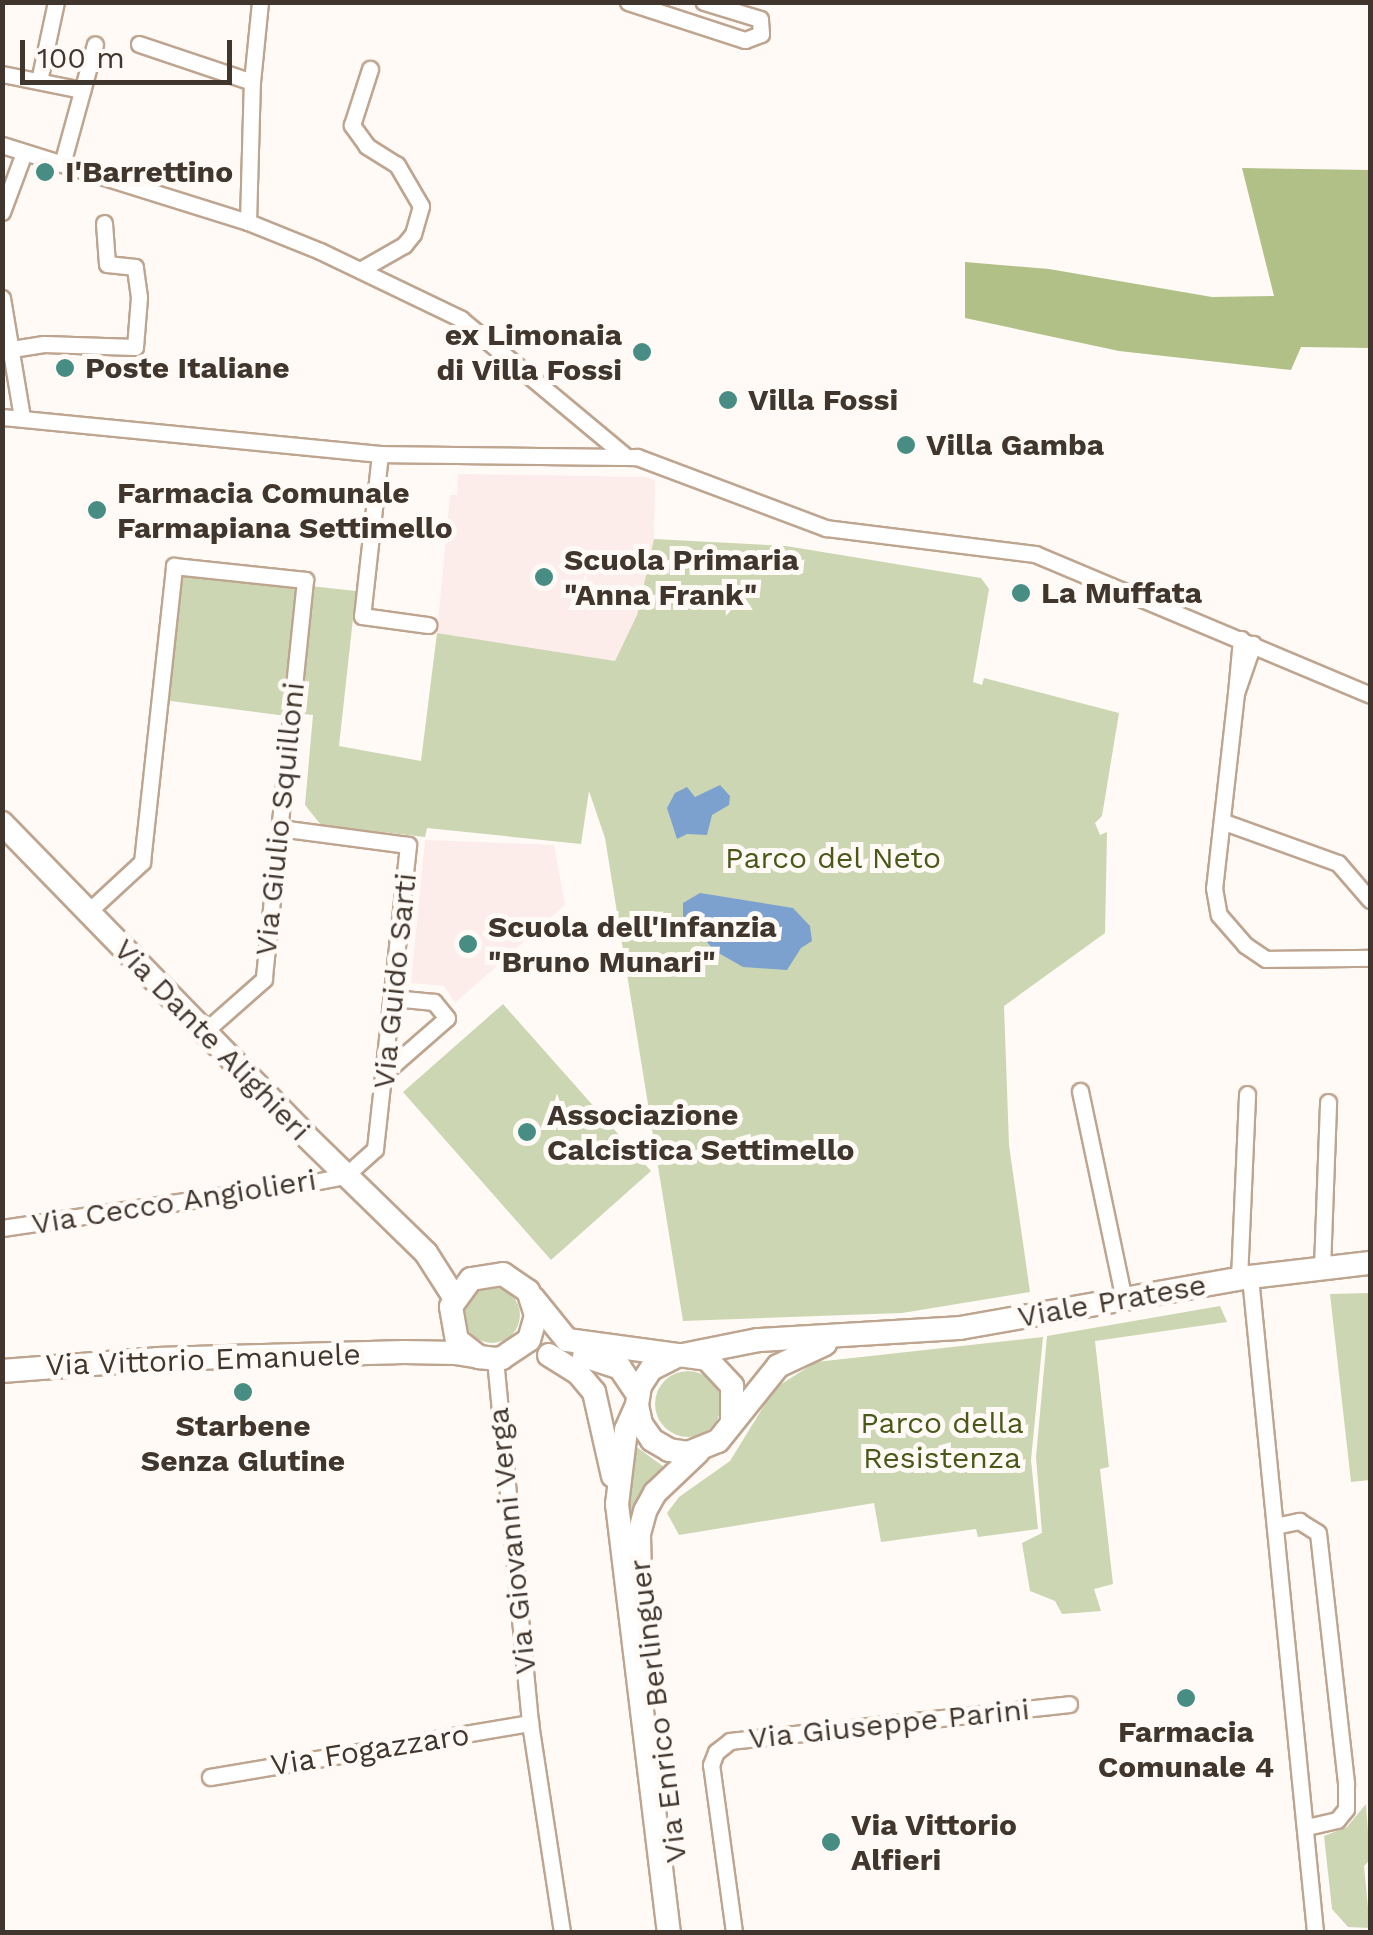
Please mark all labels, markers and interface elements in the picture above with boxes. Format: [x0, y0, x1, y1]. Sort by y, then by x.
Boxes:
scale bar [25, 20, 238, 82]
text: 100 m [37, 40, 125, 75]
place label: I'Barrettino [65, 154, 233, 190]
marker: I'Barrettino [34, 161, 56, 183]
place label: ex Limonaia di Villa Fossi [435, 317, 622, 388]
marker: ex Limonaia di Villa Fossi [631, 341, 653, 363]
place label: Poste Italiane [85, 350, 290, 386]
marker: Poste Italiane [54, 357, 76, 379]
place label: Villa Fossi [748, 382, 899, 418]
marker: Villa Fossi [717, 389, 739, 411]
place label: Villa Gamba [926, 427, 1104, 463]
marker: Villa Gamba [895, 434, 917, 456]
place label: Farmacia Comunale Farmapiana Settimello [117, 475, 453, 546]
marker: Farmacia Comunale Farmapiana Settimello [86, 499, 108, 521]
place label: Scuola Primaria "Anna Frank" [564, 542, 799, 612]
marker: Scuola Primaria "Anna Frank" [533, 566, 555, 588]
place label: La Muffata [1041, 575, 1202, 611]
marker: La Muffata [1010, 582, 1032, 604]
street label: Via Giulio Squilloni [248, 680, 312, 958]
park label: Parco del Neto [725, 840, 941, 876]
street label: Via Guido Sarti [366, 871, 424, 1091]
place label: Scuola dell'Infanzia "Bruno Munari" [488, 909, 777, 980]
street label: Via Dante Alighieri [106, 931, 318, 1149]
marker: Scuola dell'Infanzia "Bruno Munari" [457, 933, 479, 955]
place label: Associazione Calcistica Settimello [547, 1097, 855, 1168]
marker: Associazione Calcistica Settimello [516, 1121, 538, 1143]
street label: Via Cecco Angiolieri [28, 1162, 320, 1242]
street label: Viale Pratese [1015, 1267, 1209, 1335]
street label: Via Vittorio Emanuele [44, 1336, 362, 1384]
marker: Starbene Senza Glutine [232, 1381, 254, 1403]
street label: Via Giovanni Verga [480, 1405, 544, 1677]
park label: Parco della Resistenza [860, 1405, 1024, 1476]
place label: Starbene Senza Glutine [141, 1408, 345, 1478]
street label: Via Enrico Berlinguer [621, 1557, 695, 1865]
marker: Farmacia Comunale 4 [1175, 1687, 1197, 1709]
street label: Via Giuseppe Parini [746, 1691, 1032, 1757]
place label: Farmacia Comunale 4 [1098, 1714, 1274, 1784]
street label: Via Fogazzaro [268, 1716, 472, 1784]
place label: Via Vittorio Alfieri [851, 1807, 1018, 1878]
marker: Via Vittorio Alfieri [820, 1831, 842, 1853]

